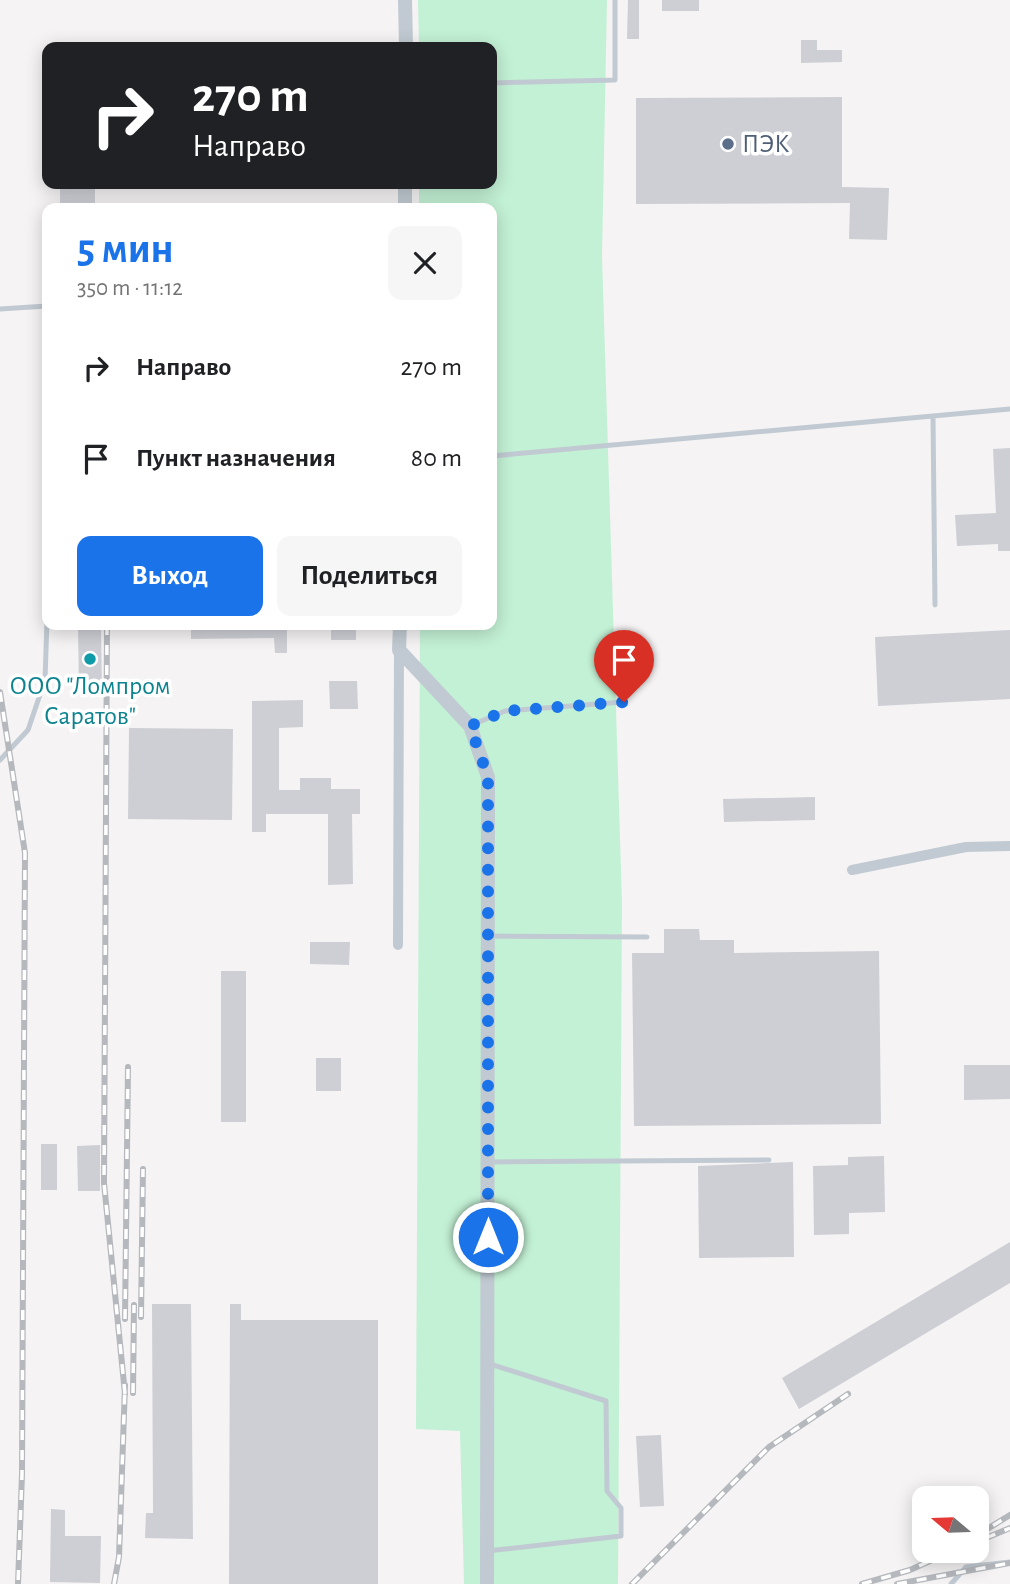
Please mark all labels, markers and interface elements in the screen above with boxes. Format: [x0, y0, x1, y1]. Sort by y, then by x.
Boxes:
icon: right [77, 70, 168, 161]
text: 270 m [192, 72, 309, 121]
text: Направо [192, 130, 306, 162]
place label: ПЭК [742, 131, 789, 157]
marker: ПЭК [720, 136, 736, 152]
button: close [388, 226, 462, 300]
text: 5 мин [77, 228, 174, 270]
text: 350 m · 11:12 [77, 277, 183, 300]
icon: right [77, 349, 115, 387]
text: Направо [136, 354, 231, 380]
text: 270 m [401, 354, 462, 380]
icon: arrive [77, 440, 115, 478]
text: Пункт назначения [136, 445, 336, 471]
text: 80 m [411, 445, 462, 471]
button: Выход [77, 536, 263, 616]
button: Поделиться [277, 536, 462, 616]
pin [594, 630, 654, 702]
icon: arrive [605, 641, 643, 679]
marker: ООО "Ломпром Саратов" [82, 651, 98, 667]
place label: ООО "Ломпром Саратов" [9, 673, 171, 729]
position arrow [451, 1200, 525, 1274]
north arrow [912, 1486, 989, 1563]
map controls [912, 1486, 989, 1563]

